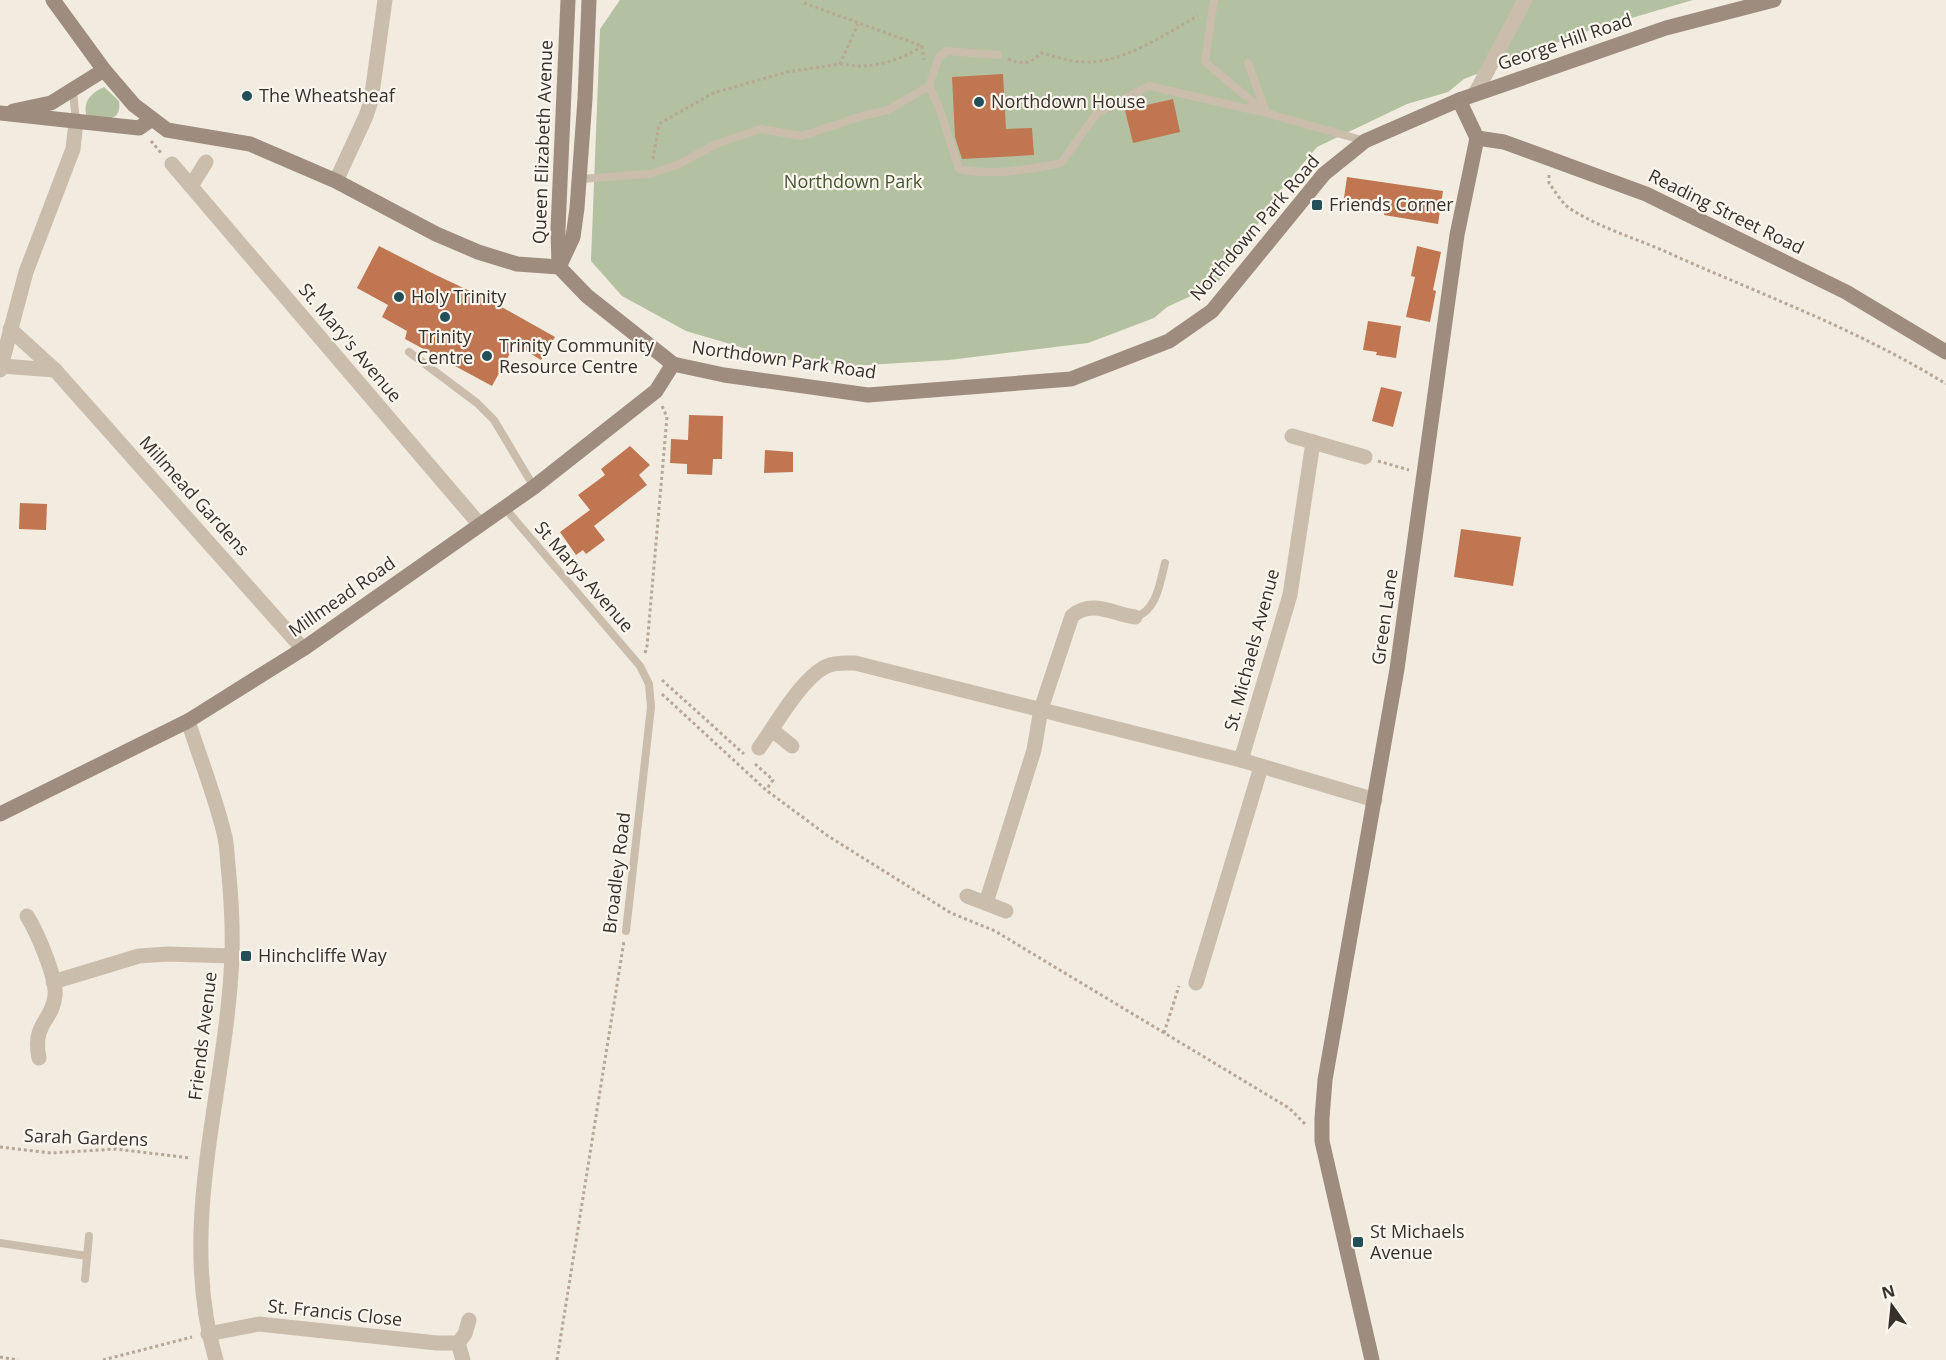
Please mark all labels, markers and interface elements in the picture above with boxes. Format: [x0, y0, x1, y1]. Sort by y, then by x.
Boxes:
street label: George Hill Road [1494, 7, 1635, 75]
street label: Queen Elizabeth Avenue [526, 39, 558, 245]
place label: The Wheatsheaf [259, 83, 396, 107]
marker: The Wheatsheaf [240, 89, 254, 103]
place label: Northdown House [991, 89, 1146, 113]
marker: Northdown House [972, 95, 986, 109]
street label: Northdown Park Road [1184, 149, 1324, 305]
street label: Reading Street Road [1645, 163, 1808, 259]
park label: Northdown Park [784, 169, 923, 193]
place label: Friends Corner [1329, 192, 1454, 216]
marker: Friends Corner [1310, 198, 1324, 212]
street label: St. Mary's Avenue [294, 278, 408, 407]
place label: Holy Trinity [411, 284, 507, 308]
marker: Holy Trinity [392, 290, 406, 304]
marker: Trinity Centre [438, 310, 452, 324]
place label: Trinity Centre [417, 324, 473, 369]
place label: Trinity Community Resource Centre [499, 333, 655, 378]
street label: Northdown Park Road [690, 334, 878, 384]
marker: Trinity Community Resource Centre [480, 349, 494, 363]
street label: Millmead Gardens [134, 430, 255, 560]
street label: St Marys Avenue [530, 516, 640, 637]
street label: Millmead Road [283, 550, 400, 642]
street label: St. Michaels Avenue [1218, 566, 1284, 733]
street label: Green Lane [1365, 567, 1403, 667]
street label: Broadley Road [597, 811, 635, 935]
place label: Hinchcliffe Way [258, 943, 388, 967]
marker: Hinchcliffe Way [239, 949, 253, 963]
street label: Friends Avenue [182, 970, 222, 1101]
street label: Sarah Gardens [24, 1123, 148, 1151]
place label: St Michaels Avenue [1370, 1219, 1465, 1264]
marker: St Michaels Avenue [1351, 1235, 1365, 1249]
north arrow [1862, 1276, 1922, 1336]
text: N [1879, 1279, 1897, 1304]
street label: St. Francis Close [267, 1293, 404, 1331]

